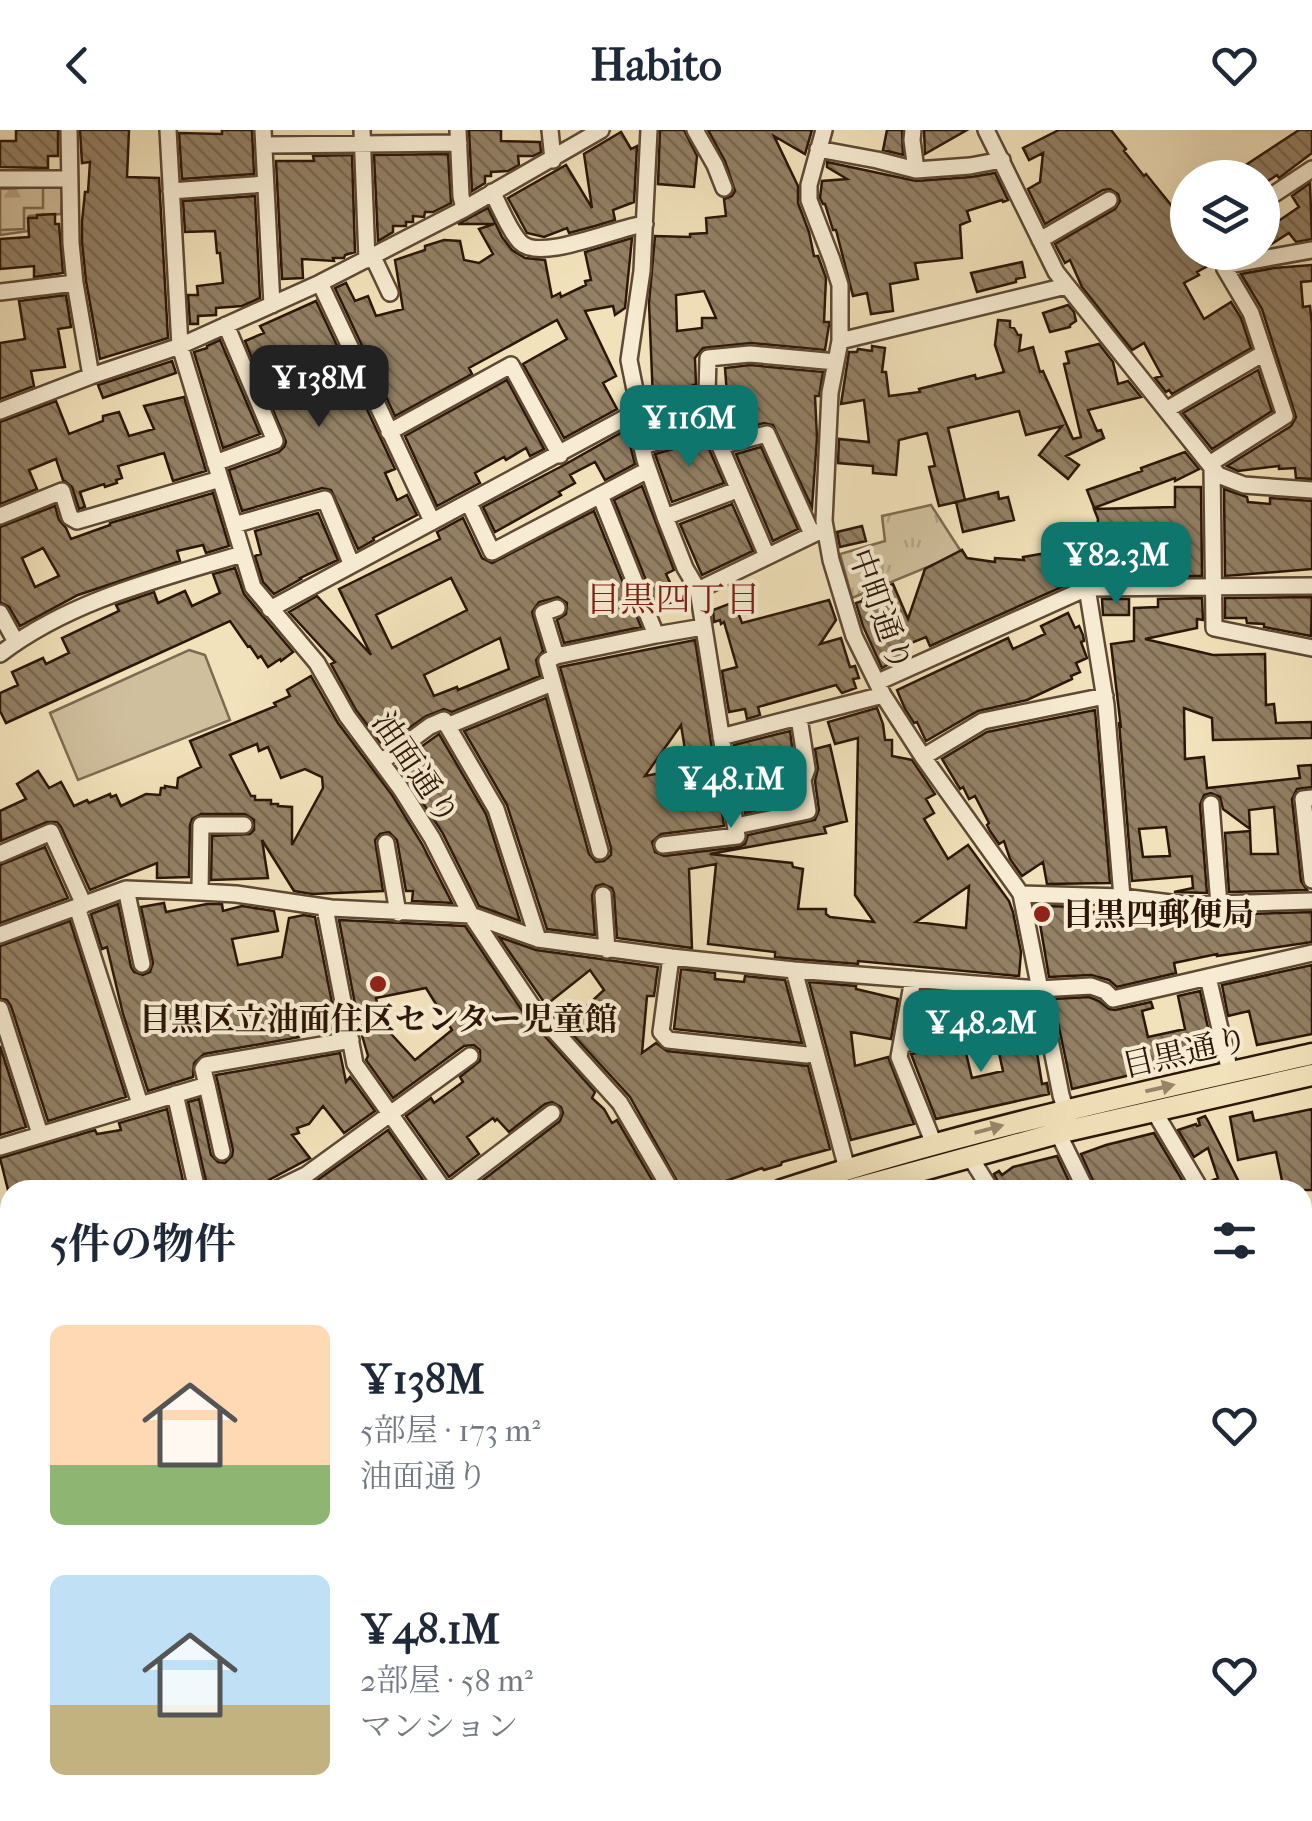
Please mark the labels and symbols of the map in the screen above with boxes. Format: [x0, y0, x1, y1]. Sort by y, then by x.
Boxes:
pin: ¥138M [249, 345, 389, 430]
pin: ¥116M [619, 385, 759, 470]
pin: ¥82.3M [1035, 522, 1197, 607]
street label: 中町通り [841, 544, 920, 677]
district label: 目黒四丁目 [585, 579, 761, 620]
street label: 油面通り [364, 705, 467, 832]
pin: ¥48.1M [650, 746, 812, 831]
place label: 目黒四郵便局 [1062, 896, 1254, 933]
marker: 目黒四郵便局 [1031, 903, 1053, 925]
marker: 目黒区立油面住区センター児童館 [367, 973, 389, 995]
pin: ¥48.2M [900, 990, 1062, 1075]
place label: 目黒区立油面住区センター児童館 [139, 1001, 617, 1038]
street label: 目黒通り [1119, 1020, 1252, 1085]
one-way arrow [1145, 1080, 1176, 1095]
one-way arrow [974, 1121, 1005, 1137]

